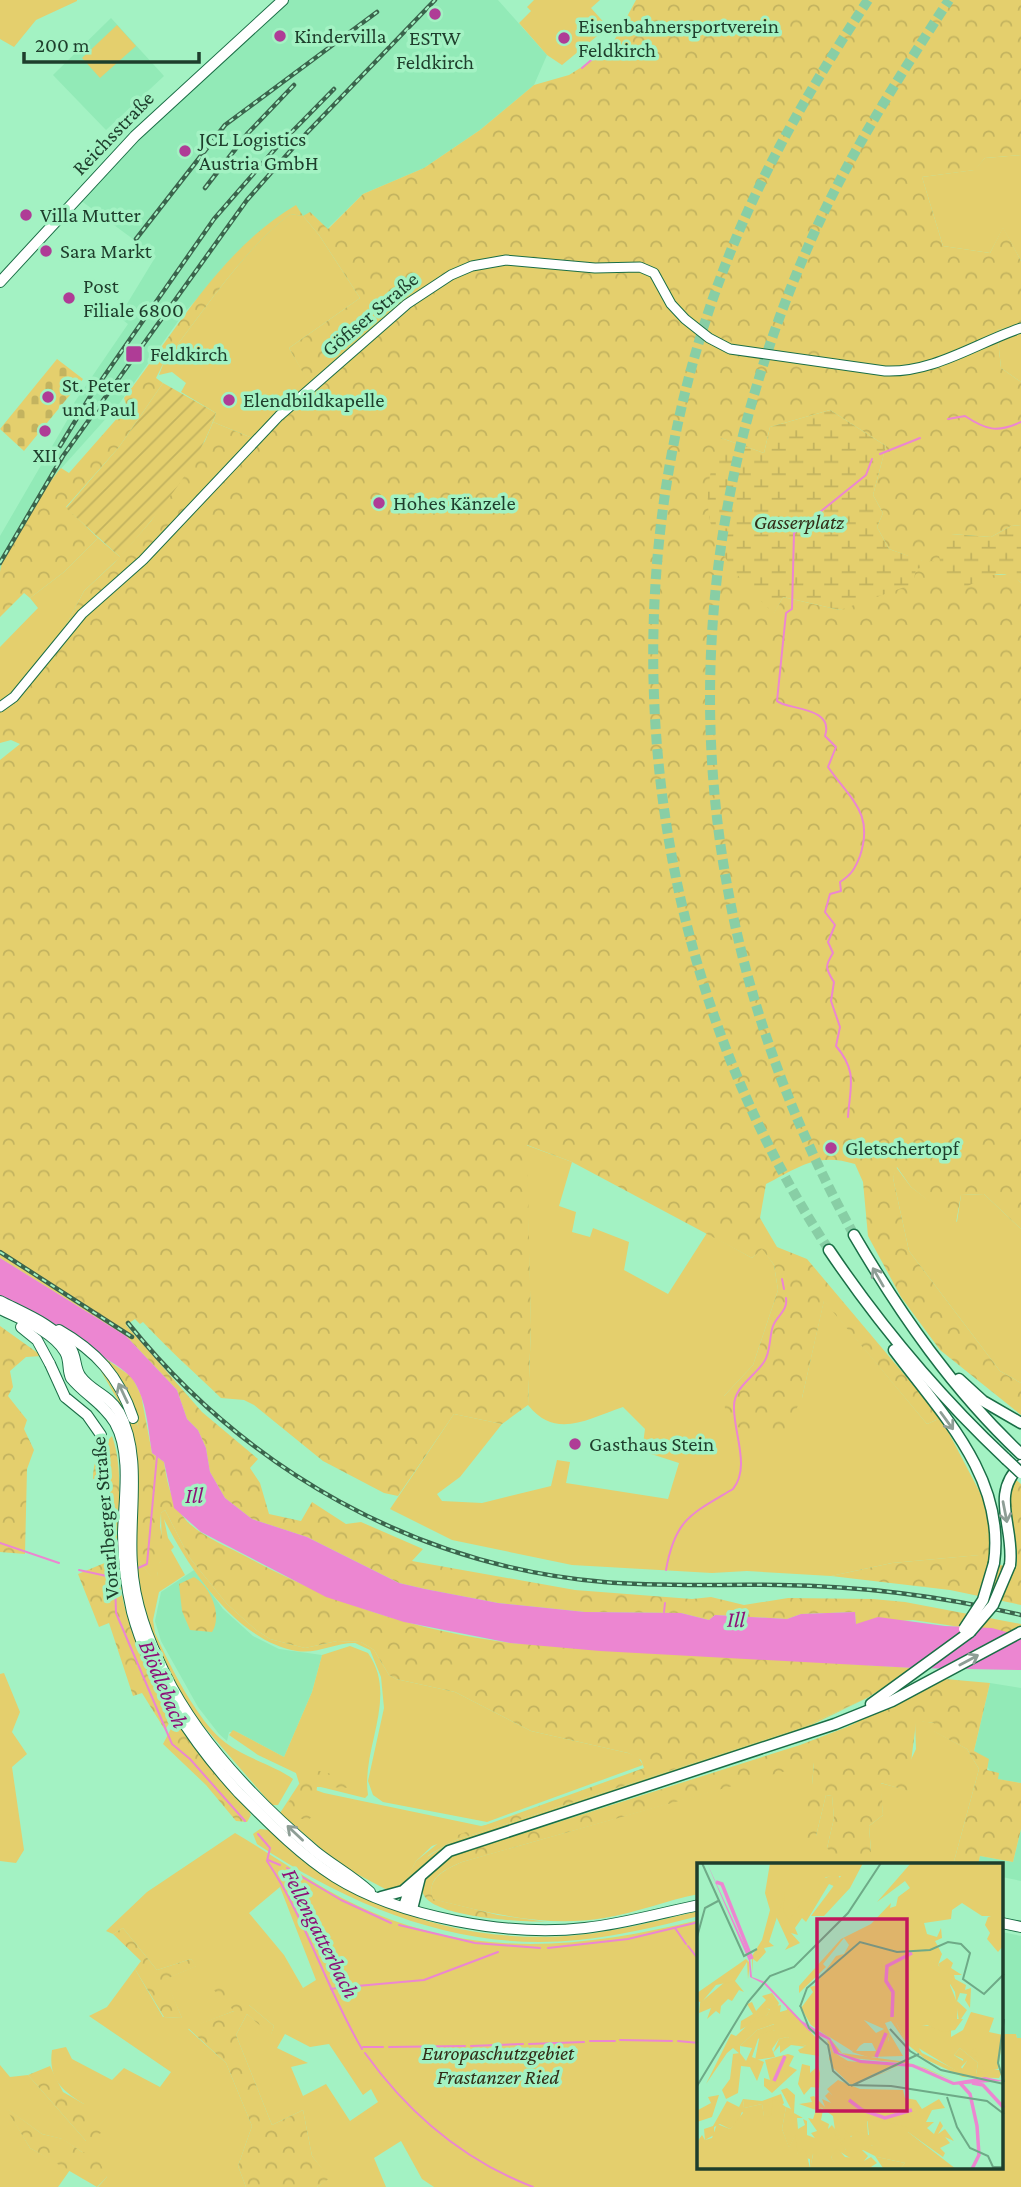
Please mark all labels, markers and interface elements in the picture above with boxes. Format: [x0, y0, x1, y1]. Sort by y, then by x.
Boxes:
marker: ESTW Feldkirch [427, 6, 443, 22]
place label: Eisenbahnersportverein Feldkirch [578, 14, 779, 62]
scale bar [24, 21, 200, 65]
place label: Kindervilla [294, 24, 387, 48]
place label: ESTW Feldkirch [396, 26, 474, 74]
marker: Kindervilla [272, 28, 288, 44]
marker: Eisenbahnersportverein Feldkirch [556, 30, 572, 46]
text: 200 m [35, 33, 90, 57]
street label: Reichsstraße [67, 86, 159, 180]
place label: JCL Logistics Austria GmbH [197, 127, 318, 175]
marker: JCL Logistics Austria GmbH [177, 143, 193, 159]
place label: Villa Mutter [40, 203, 141, 227]
marker: Villa Mutter [18, 207, 34, 223]
place label: Sara Markt [60, 239, 153, 263]
marker: Sara Markt [38, 243, 54, 259]
street label: Göfiser Straße [317, 267, 423, 361]
place label: Post Filiale 6800 [83, 274, 184, 322]
marker: Post Filiale 6800 [61, 290, 77, 306]
place label: Feldkirch [150, 342, 228, 366]
marker: Feldkirch [124, 344, 144, 364]
place label: St. Peter und Paul [62, 373, 136, 421]
place label: Elendbildkapelle [243, 388, 384, 412]
marker: St. Peter und Paul [40, 389, 56, 405]
marker: Elendbildkapelle [221, 392, 237, 408]
marker: XII [37, 423, 53, 439]
place label: XII [33, 443, 57, 467]
place label: Hohes Känzele [393, 491, 516, 515]
marker: Hohes Känzele [371, 495, 387, 511]
park label: Gasserplatz [754, 510, 845, 534]
place label: Gletschertopf [845, 1136, 961, 1160]
marker: Gletschertopf [823, 1140, 839, 1156]
one-way arrow [871, 1267, 885, 1287]
one-way arrow [116, 1383, 129, 1404]
one-way arrow [939, 1411, 954, 1430]
place label: Gasthaus Stein [589, 1432, 714, 1456]
street label: Vorarlberger Straße [86, 1436, 124, 1600]
marker: Gasthaus Stein [567, 1436, 583, 1452]
water label: Ill [185, 1482, 203, 1508]
one-way arrow [999, 1500, 1012, 1523]
water label: Ill [727, 1606, 746, 1632]
water label: Blödlebach [134, 1636, 194, 1732]
one-way arrow [958, 1653, 978, 1667]
one-way arrow [287, 1824, 304, 1841]
inset map [697, 1863, 1004, 2170]
water label: Fellengatterbach [277, 1864, 365, 2002]
park label: Europaschutzgebiet Frastanzer Ried [422, 2041, 575, 2089]

